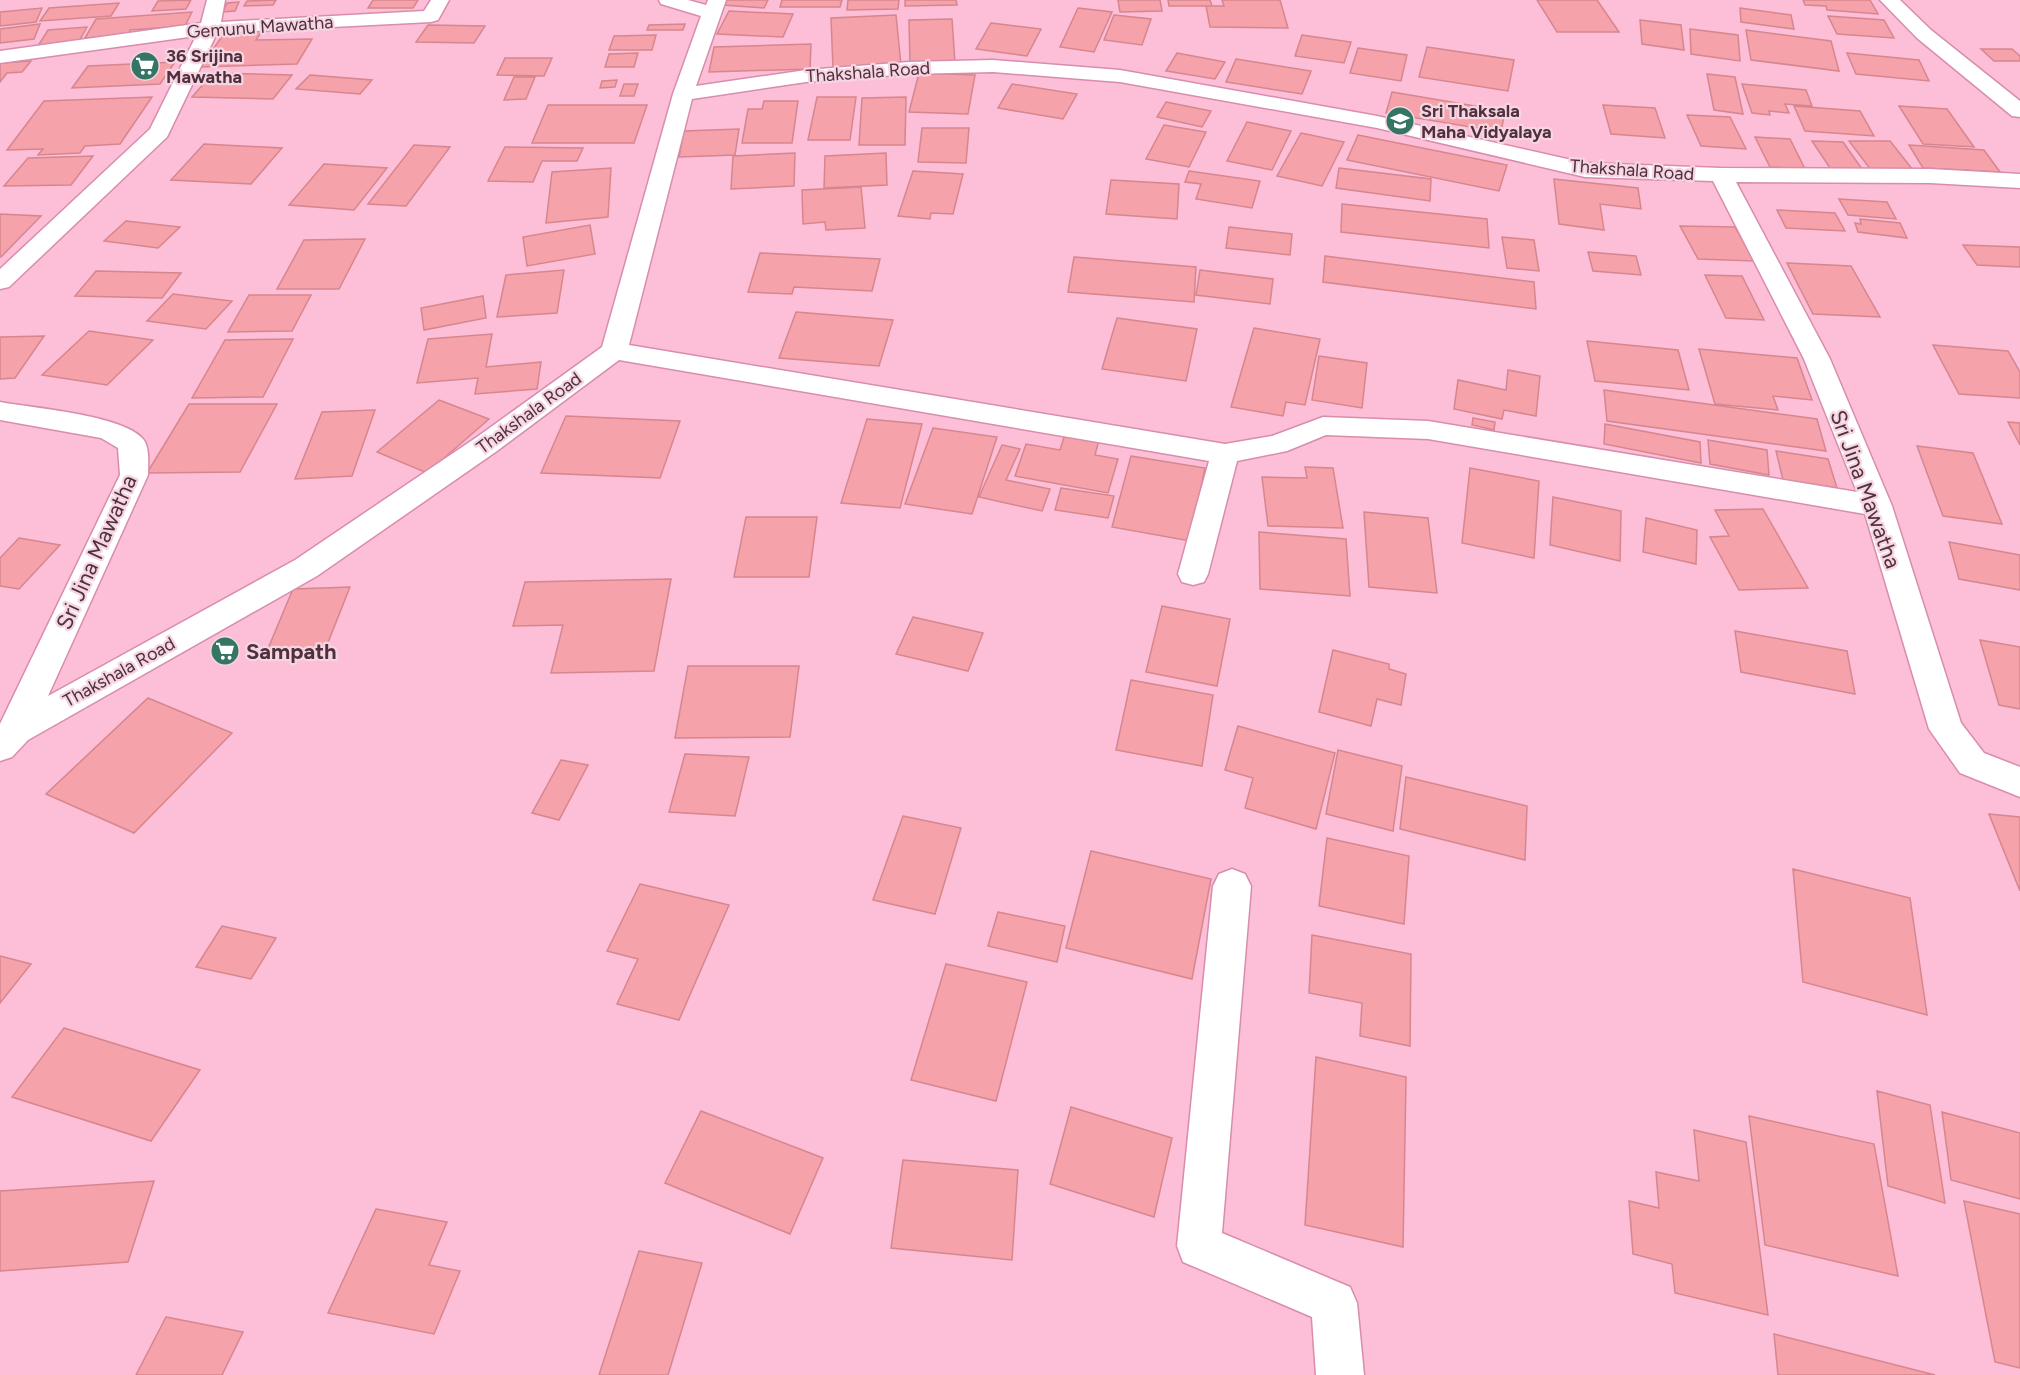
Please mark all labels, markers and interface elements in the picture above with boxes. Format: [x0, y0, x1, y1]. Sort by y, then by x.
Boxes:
street label: Gemunu Mawatha [186, 11, 334, 43]
place label: 36 Srijina Mawatha [166, 45, 243, 88]
supermarket icon: 36 Srijina Mawatha [129, 50, 161, 82]
street label: Thakshala Road [805, 57, 931, 87]
place label: Sri Thaksala Maha Vidyalaya [1421, 100, 1552, 143]
school or university icon: Sri Thaksala Maha Vidyalaya [1384, 105, 1416, 137]
street label: Thakshala Road [1569, 155, 1695, 185]
street label: Thakshala Road [472, 368, 586, 458]
street label: Sri Jina Mawatha [1824, 406, 1907, 572]
street label: Sri Jina Mawatha [50, 471, 143, 634]
street label: Thakshala Road [59, 632, 179, 712]
supermarket icon: Sampath [209, 635, 241, 667]
place label: Sampath [246, 638, 337, 665]

